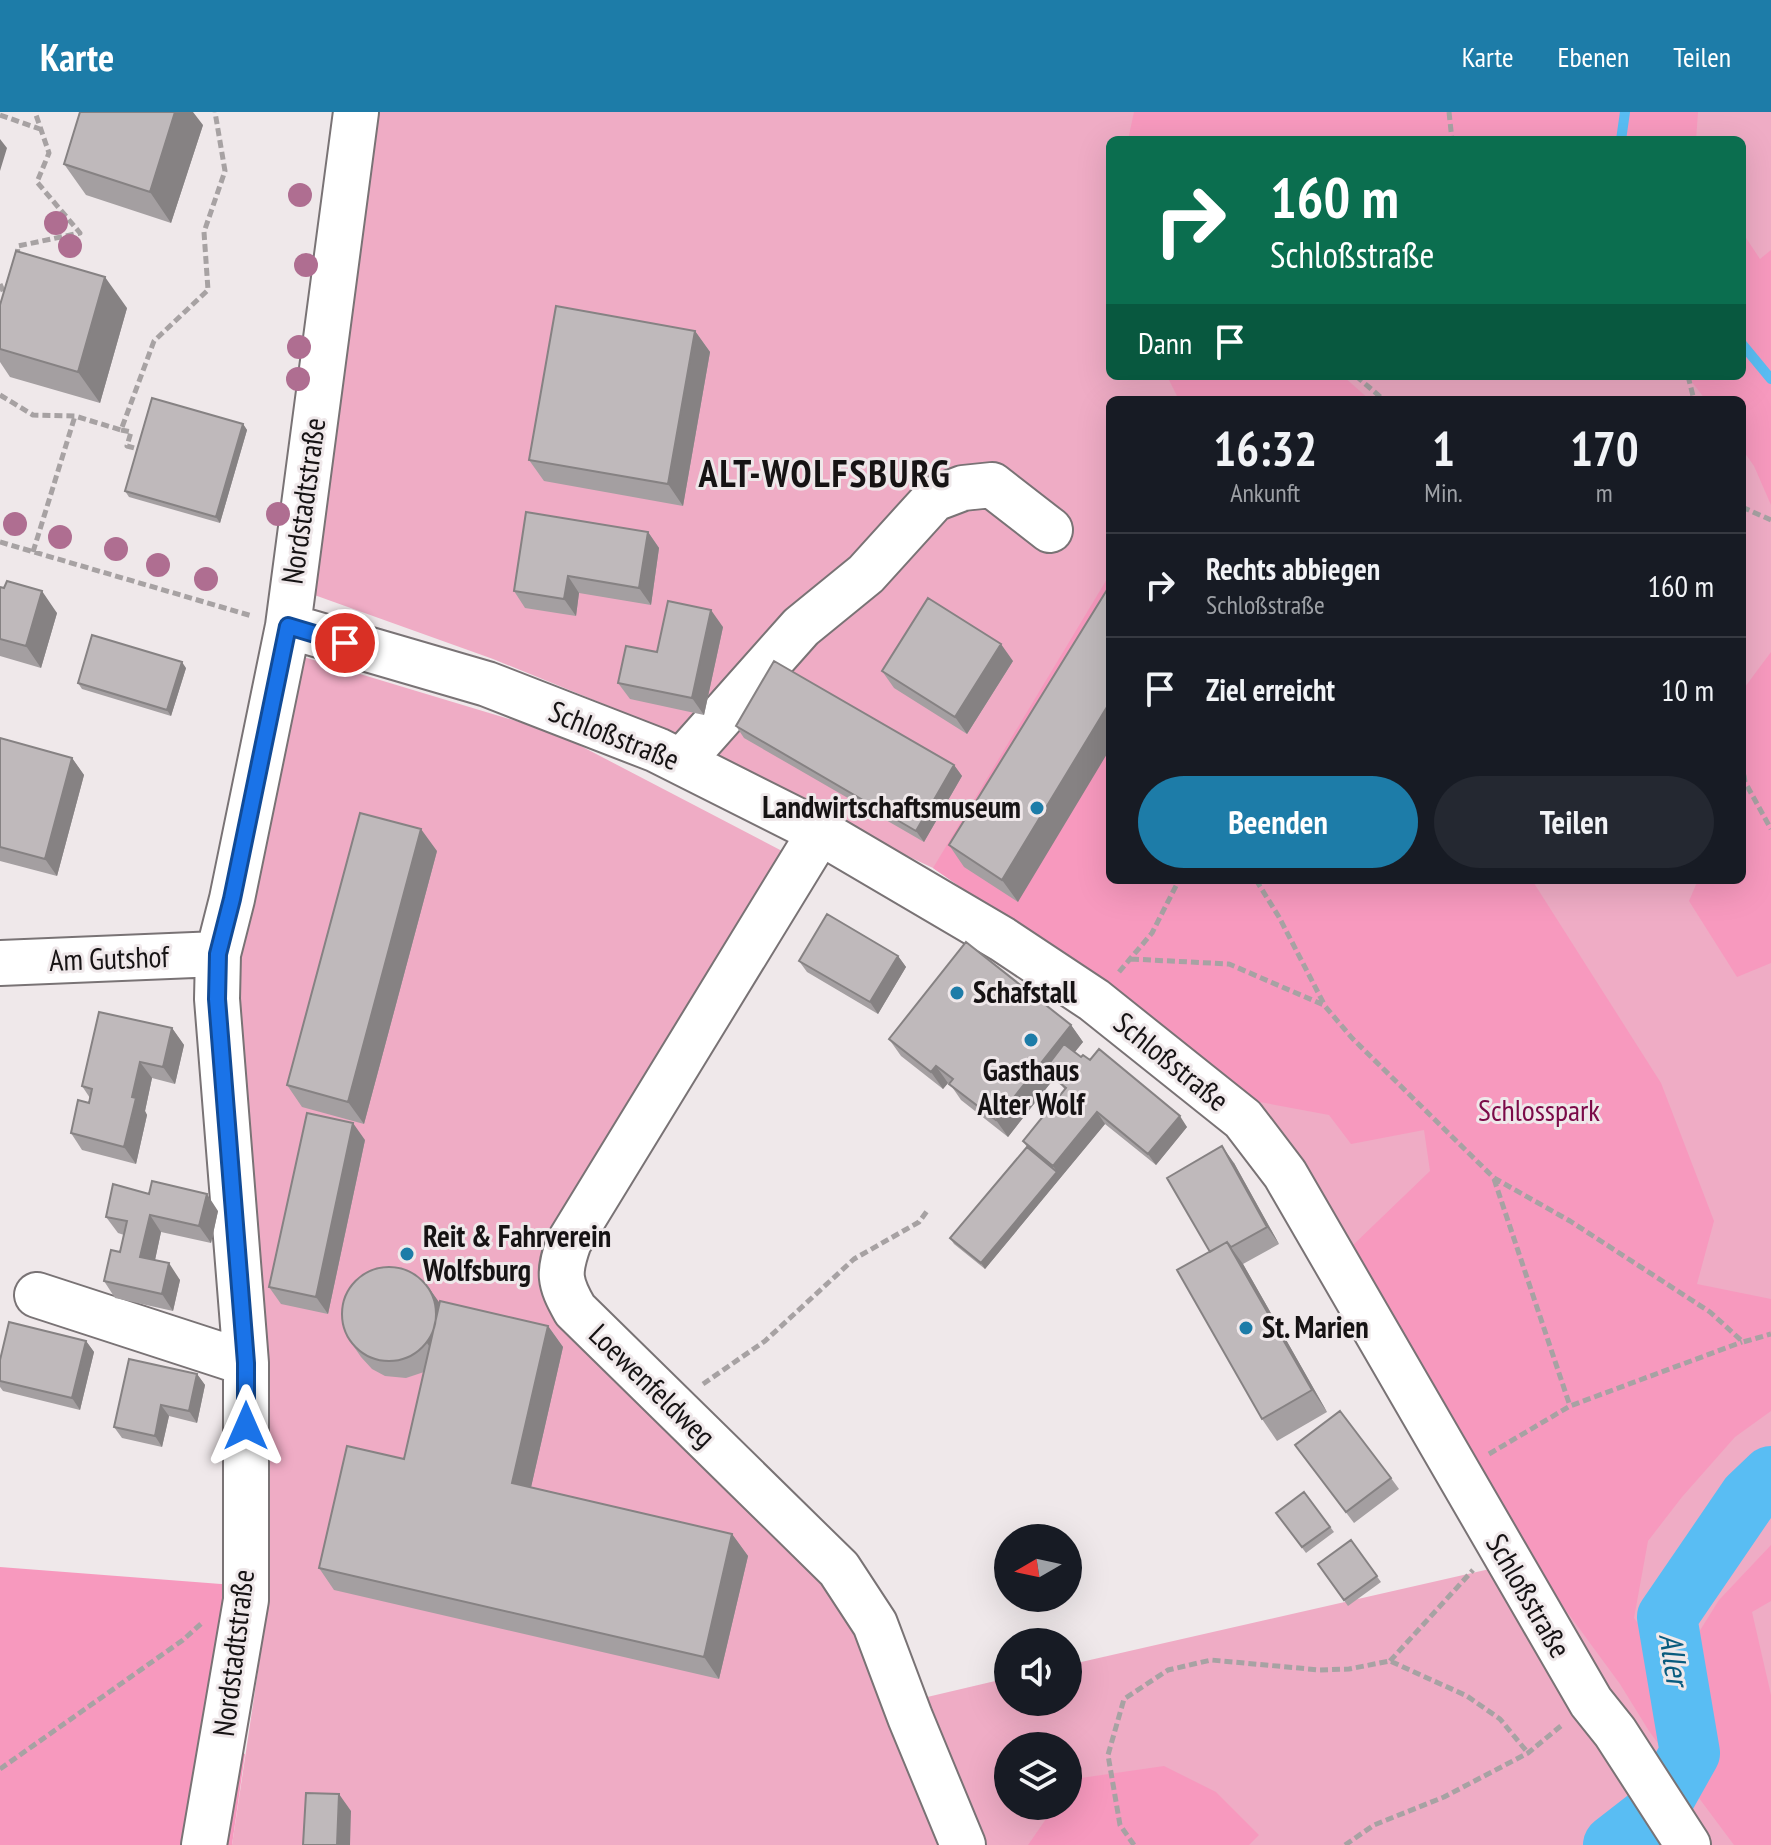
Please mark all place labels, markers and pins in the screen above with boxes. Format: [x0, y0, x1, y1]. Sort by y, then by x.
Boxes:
pin [311, 609, 379, 677]
place label: Landwirtschaftsmuseum [762, 787, 1021, 826]
marker: Landwirtschaftsmuseum [1028, 799, 1046, 817]
place label: Schafstall [973, 972, 1077, 1011]
marker: Schafstall [948, 984, 966, 1002]
marker: Gasthaus Alter Wolf [1022, 1031, 1040, 1049]
place label: Gasthaus Alter Wolf [976, 1050, 1086, 1123]
place label: Reit & Fahrverein Wolfsburg [422, 1216, 611, 1289]
marker: Reit & Fahrverein Wolfsburg [398, 1245, 416, 1263]
place label: St. Marien [1262, 1307, 1369, 1346]
marker: St. Marien [1237, 1319, 1255, 1337]

